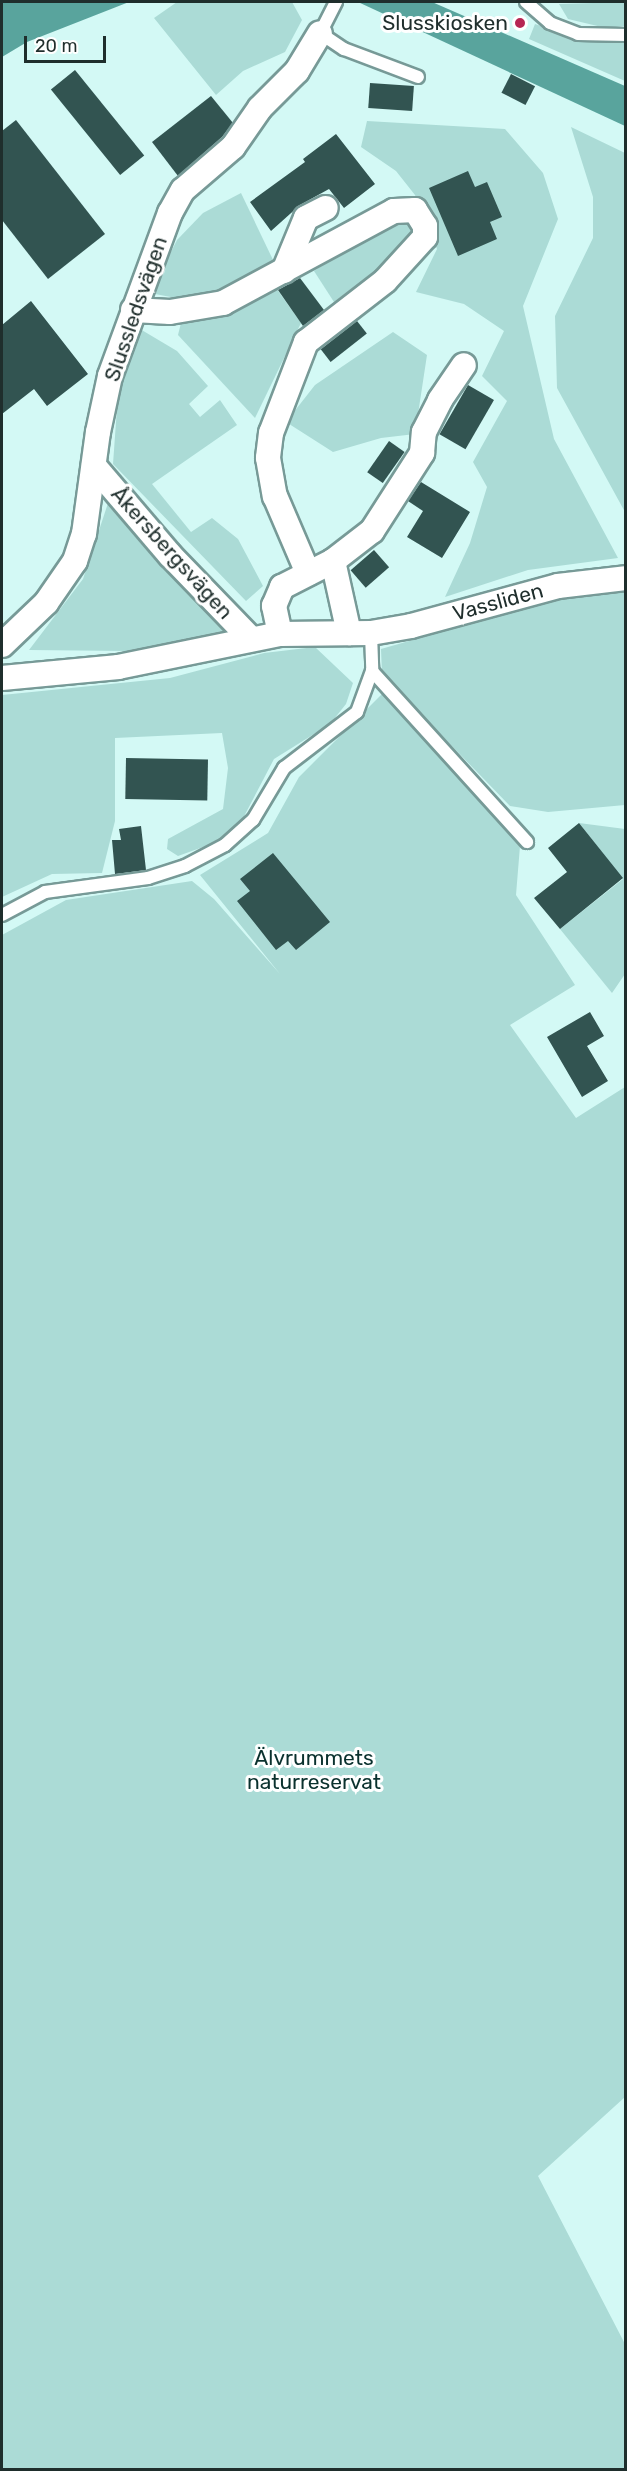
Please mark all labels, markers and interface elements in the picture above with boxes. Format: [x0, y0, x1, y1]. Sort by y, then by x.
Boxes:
place label: Slusskiosken [382, 10, 508, 36]
marker: Slusskiosken [513, 16, 527, 30]
scale bar [27, 24, 110, 62]
text: 20 m [35, 35, 77, 57]
street label: Slussledsvägen [99, 233, 173, 385]
street label: Åkersbergsvägen [106, 482, 238, 624]
street label: Vassliden [450, 578, 546, 626]
park label: Älvrummets naturreservat [247, 1745, 381, 1795]

